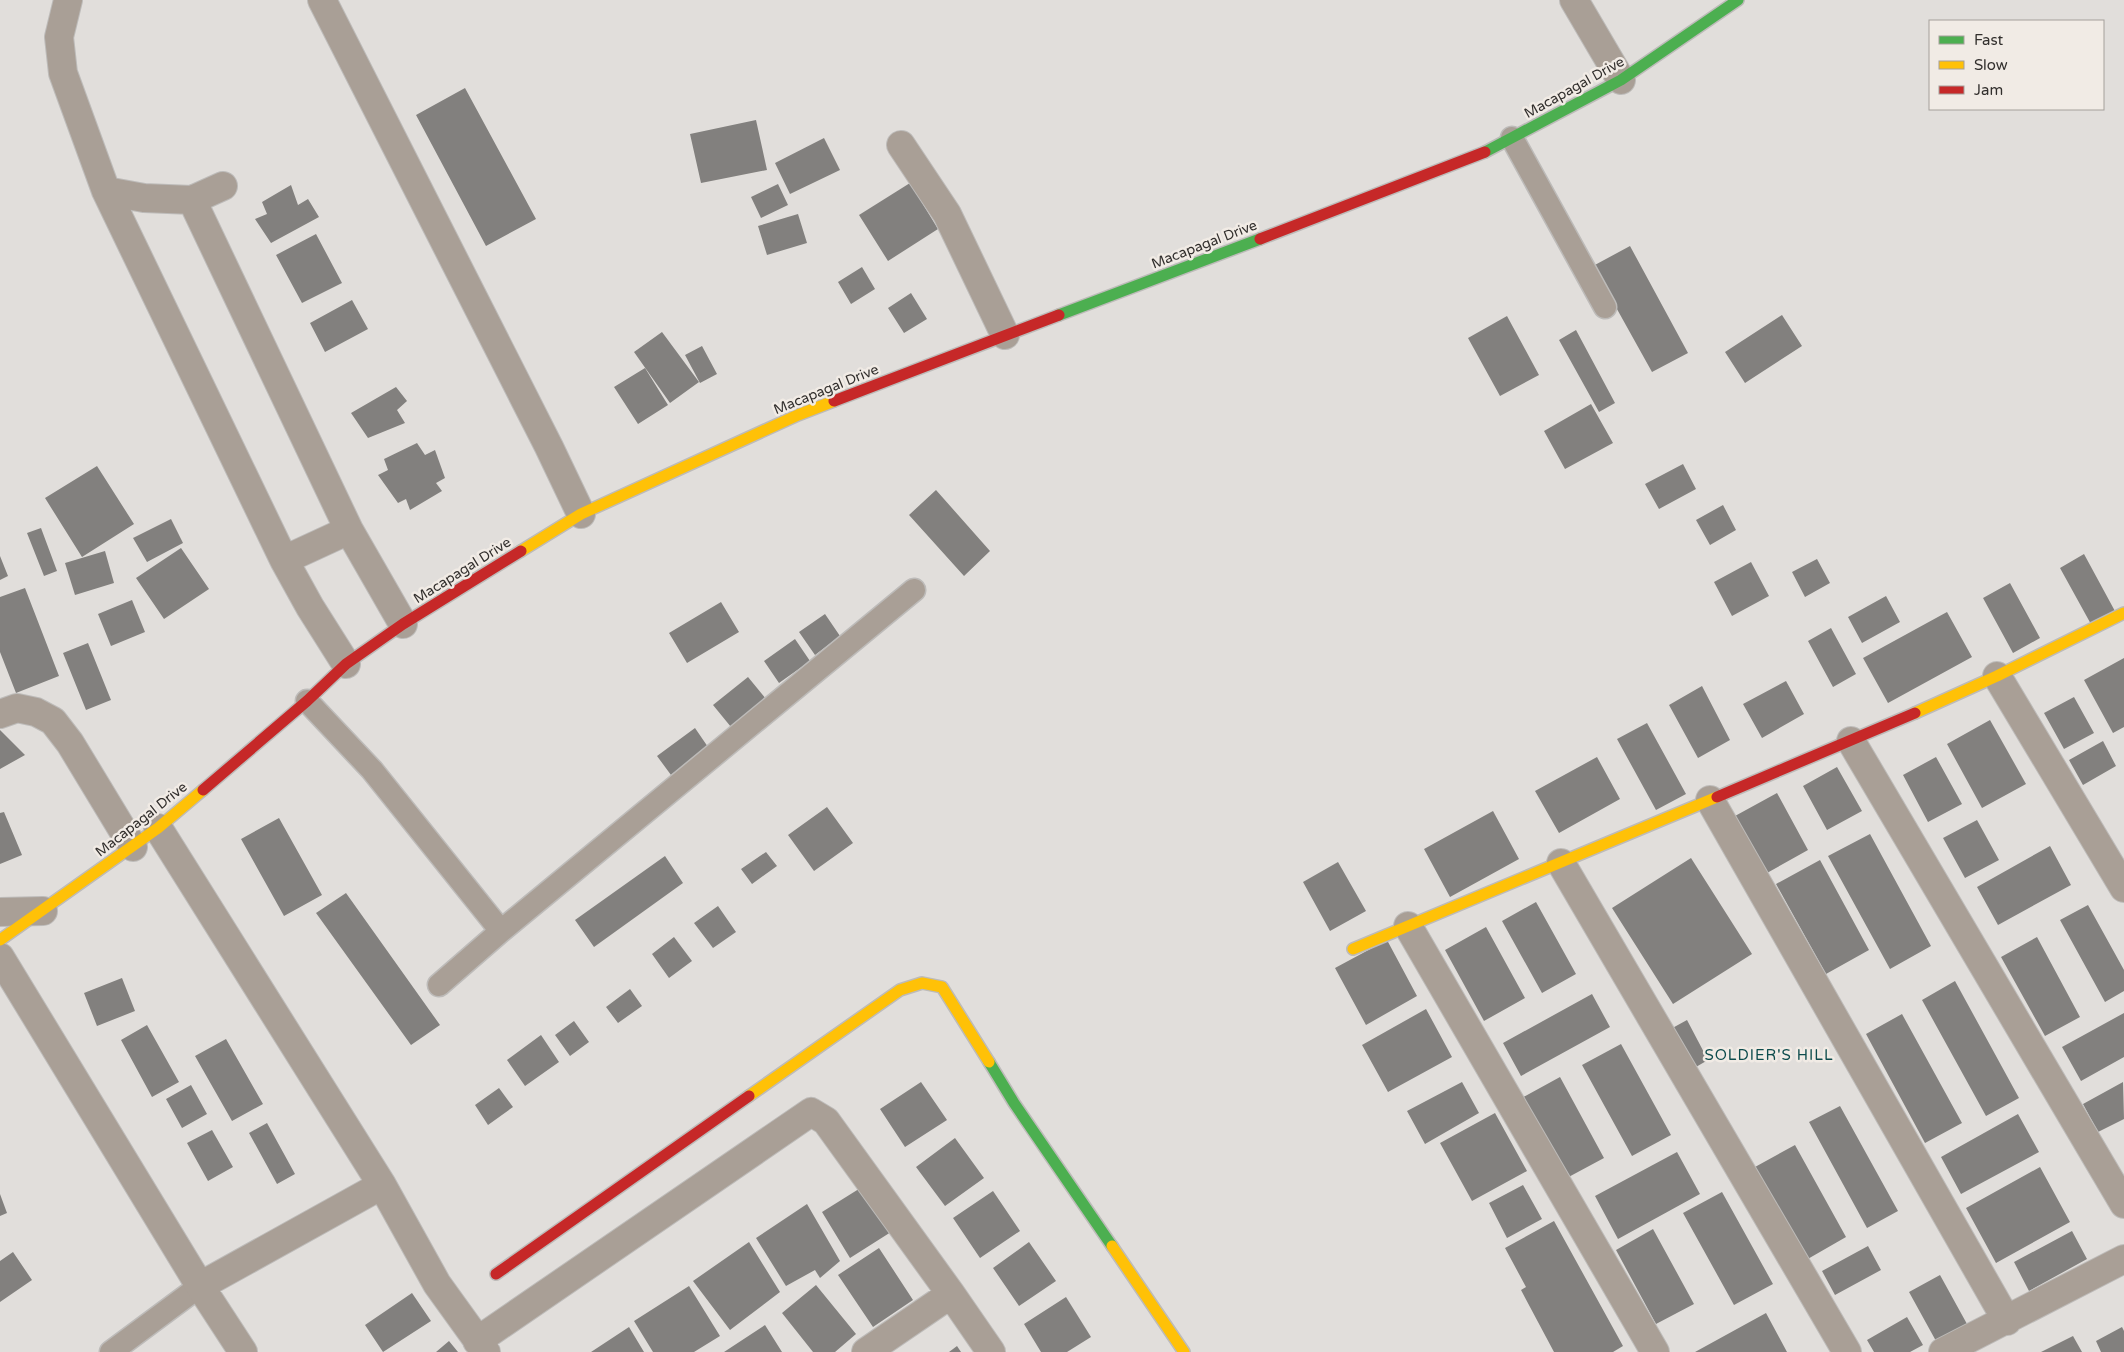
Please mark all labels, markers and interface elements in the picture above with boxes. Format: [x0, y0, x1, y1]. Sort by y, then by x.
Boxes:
legend [1929, 20, 2104, 110]
text: Fast [1974, 31, 2004, 49]
street label: Macapagal Drive [1521, 53, 1627, 122]
text: Slow [1974, 56, 2008, 74]
text: Jam [1974, 81, 2003, 99]
street label: Macapagal Drive [1149, 216, 1259, 272]
street label: Macapagal Drive [771, 361, 881, 418]
street label: Macapagal Drive [410, 534, 514, 607]
street label: Macapagal Drive [92, 778, 191, 860]
district label: SOLDIER'S HILL [1704, 1046, 1834, 1064]

